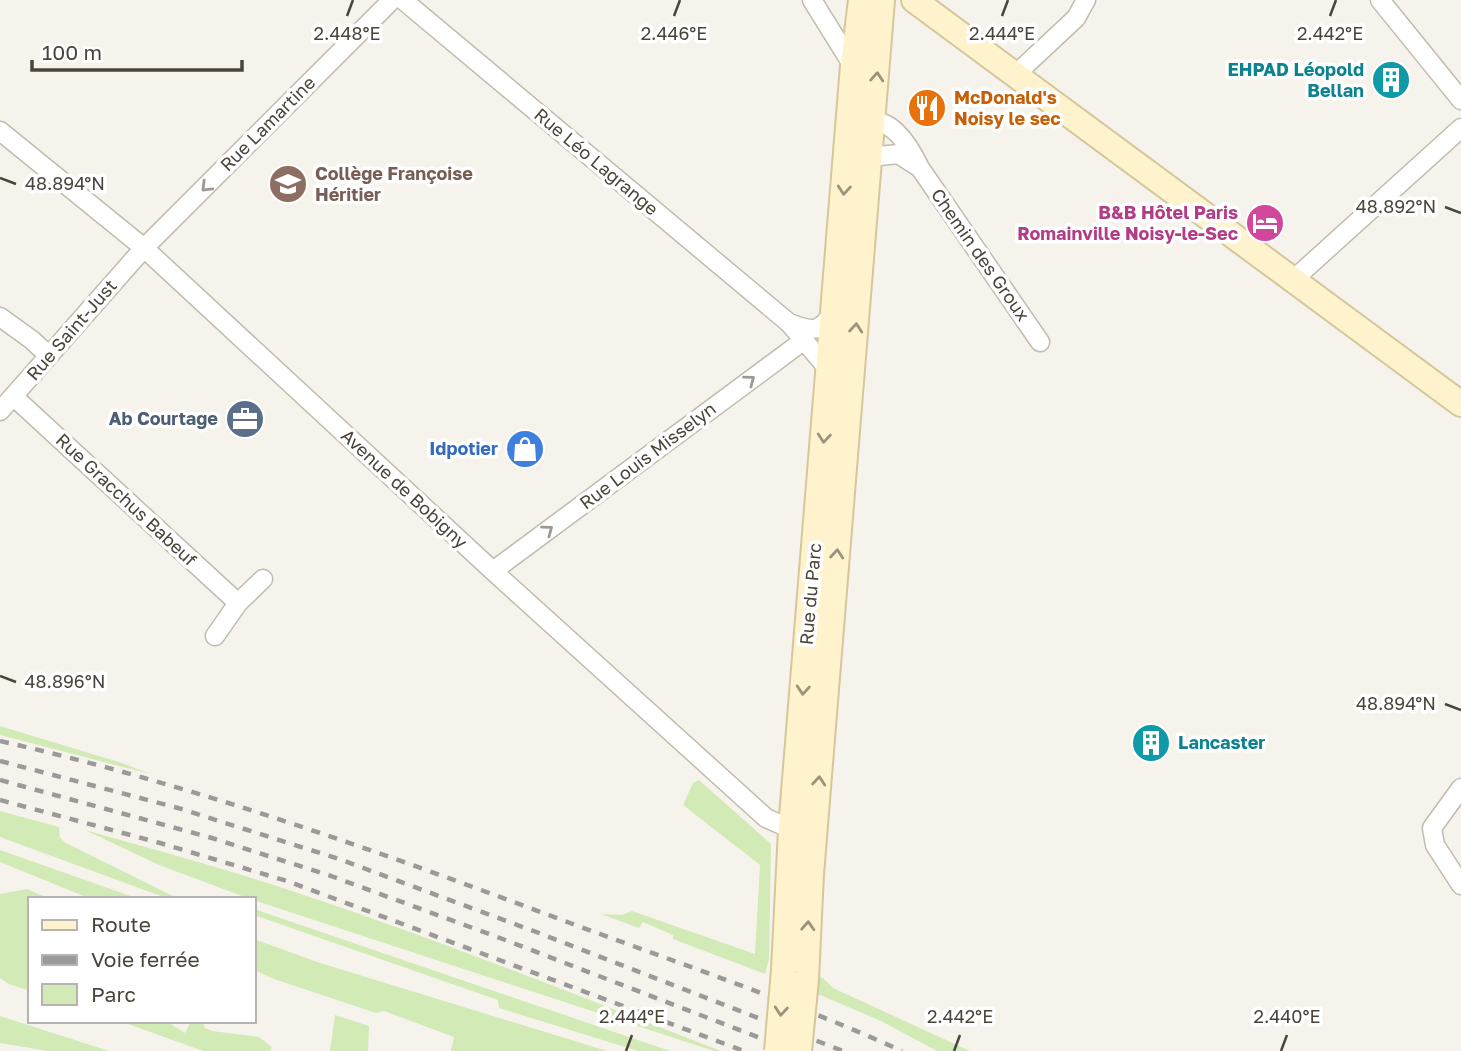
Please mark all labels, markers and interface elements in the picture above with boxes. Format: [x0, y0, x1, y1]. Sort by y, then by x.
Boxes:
text: 2.448°E [314, 22, 380, 44]
text: 2.446°E [641, 22, 707, 44]
text: 2.444°E [969, 22, 1035, 44]
text: 2.442°E [1297, 22, 1363, 44]
scale bar [32, 28, 242, 72]
text: 100 m [42, 39, 102, 65]
place label: EHPAD Léopold Bellan [1227, 58, 1364, 101]
building icon: EHPAD Léopold Bellan [1370, 59, 1412, 101]
street label: Rue Lamartine [215, 71, 319, 175]
one-way arrow [869, 71, 884, 82]
place label: McDonald's Noisy le sec [954, 86, 1061, 129]
restaurant icon: McDonald's Noisy le sec [906, 87, 948, 129]
street label: Rue Léo Lagrange [530, 103, 663, 219]
place label: Collège Françoise Héritier [315, 162, 473, 205]
school or university icon: Collège Françoise Héritier [267, 163, 309, 205]
text: 48.894°N [25, 172, 105, 194]
one-way arrow [201, 179, 214, 192]
street label: Chemin des Groux [927, 184, 1035, 325]
one-way arrow [837, 185, 852, 196]
text: 48.892°N [1356, 195, 1436, 217]
place label: B&B Hôtel Paris Romainville Noisy-le-Sec [1017, 201, 1238, 244]
hotel icon: B&B Hôtel Paris Romainville Noisy-le-Sec [1244, 202, 1286, 244]
street label: Rue Saint-Just [21, 274, 121, 384]
one-way arrow [848, 322, 863, 333]
one-way arrow [742, 376, 755, 389]
street label: Rue Louis Misselyn [575, 397, 720, 514]
office icon: Ab Courtage [224, 398, 266, 440]
place label: Ab Courtage [109, 407, 218, 429]
street label: Avenue de Bobigny [337, 424, 472, 552]
street label: Rue Gracchus Babeuf [52, 428, 202, 570]
shop icon: Idpotier [504, 428, 546, 470]
one-way arrow [817, 433, 832, 444]
place label: Idpotier [429, 437, 498, 459]
one-way arrow [540, 526, 553, 538]
street label: Rue du Parc [795, 542, 825, 646]
one-way arrow [829, 549, 844, 560]
text: 48.896°N [25, 670, 105, 692]
one-way arrow [796, 684, 811, 695]
text: 48.894°N [1356, 692, 1436, 714]
building icon: Lancaster [1130, 722, 1172, 764]
place label: Lancaster [1178, 731, 1265, 753]
one-way arrow [811, 775, 826, 786]
legend [28, 897, 256, 1023]
text: Route [91, 911, 151, 937]
one-way arrow [801, 921, 816, 932]
text: Voie ferrée [91, 946, 200, 972]
text: Parc [91, 981, 136, 1007]
text: 2.444°E [599, 1005, 665, 1027]
one-way arrow [773, 1005, 788, 1016]
text: 2.442°E [927, 1005, 993, 1027]
text: 2.440°E [1254, 1005, 1320, 1027]

